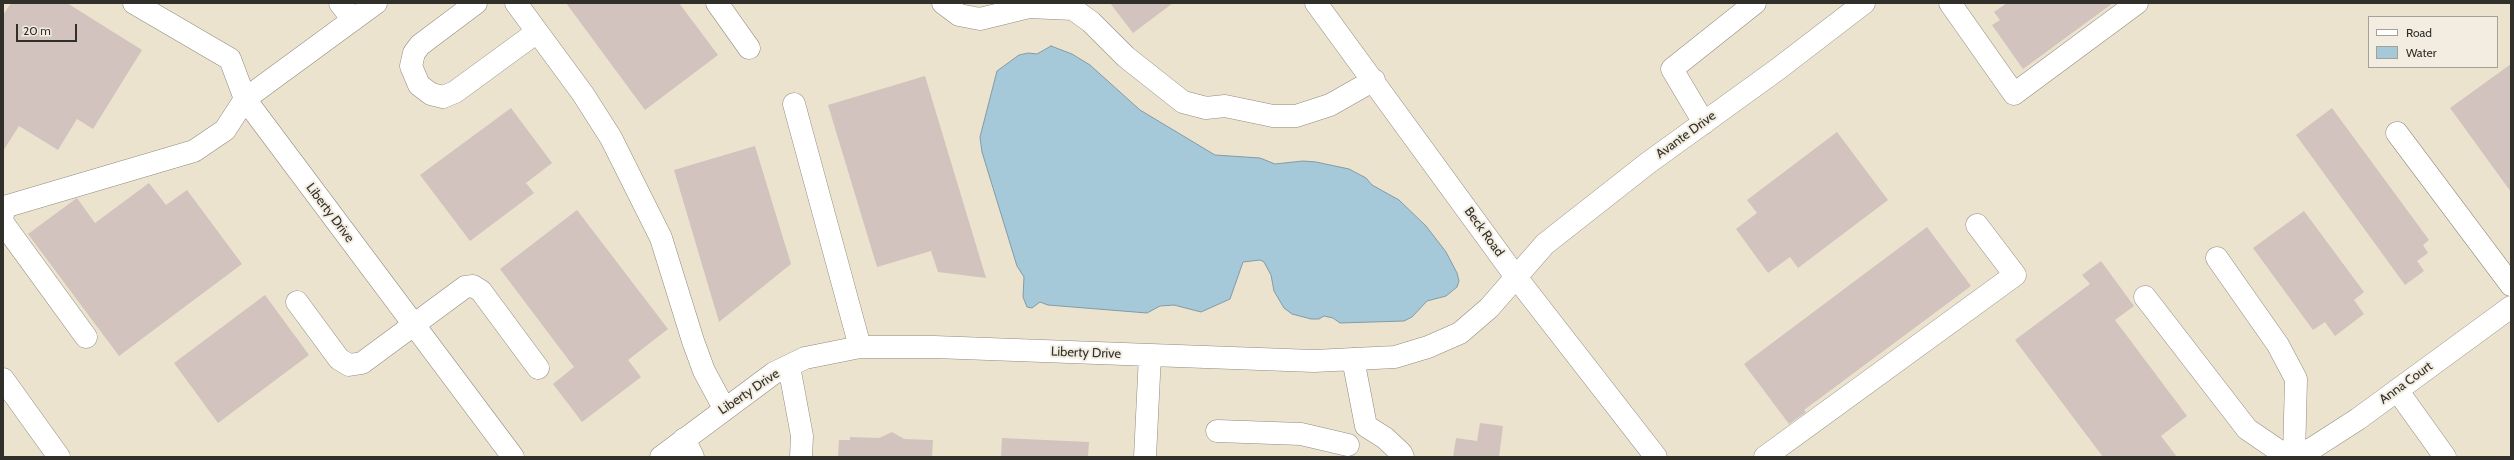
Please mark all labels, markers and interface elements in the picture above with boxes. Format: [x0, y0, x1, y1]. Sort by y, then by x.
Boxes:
scale bar [18, 16, 79, 42]
legend [2368, 16, 2498, 68]
text: 20 m [23, 23, 51, 38]
text: Road [2406, 25, 2432, 40]
text: Water [2406, 45, 2436, 60]
street label: Avante Drive [1653, 108, 1719, 162]
street label: Liberty Drive [303, 180, 357, 246]
street label: Beck Road [1461, 204, 1507, 260]
street label: Liberty Drive [1051, 344, 1121, 362]
street label: Anna Court [2376, 358, 2436, 408]
street label: Liberty Drive [716, 366, 782, 418]

